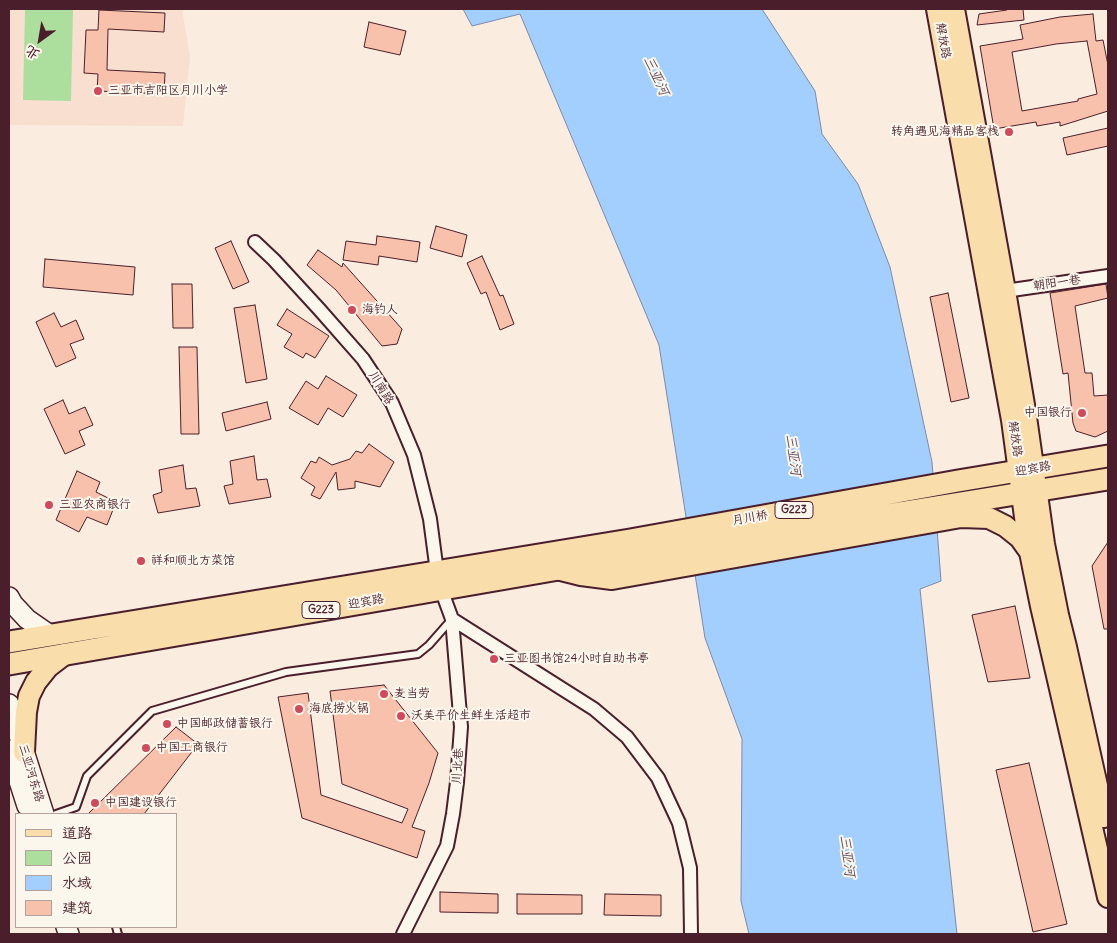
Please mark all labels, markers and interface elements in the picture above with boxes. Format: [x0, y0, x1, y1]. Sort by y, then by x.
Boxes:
north arrow [15, 15, 65, 65]
street label: 解放路 [933, 22, 953, 60]
text: 北 [21, 41, 43, 64]
water label: 三亚河 [640, 53, 672, 99]
place label: 三亚市吉阳区月川小学 [108, 84, 228, 98]
marker: 三亚市吉阳区月川小学 [92, 85, 104, 97]
place label: 转角遇见海精品客栈 [891, 125, 999, 139]
marker: 转角遇见海精品客栈 [1003, 126, 1015, 138]
street label: 朝阳一巷 [1032, 273, 1082, 293]
place label: 海钓人 [362, 303, 398, 317]
marker: 海钓人 [346, 304, 358, 316]
street label: 川南路 [365, 369, 397, 407]
place label: 中国银行 [1024, 406, 1072, 420]
marker: 中国银行 [1076, 407, 1088, 419]
street label: 解放路 [1005, 420, 1025, 458]
water label: 三亚河 [782, 433, 804, 477]
street label: 迎宾路 [1014, 459, 1052, 479]
place label: 三亚农商银行 [59, 498, 131, 512]
marker: 三亚农商银行 [43, 499, 55, 511]
road number: G223 [775, 502, 813, 518]
street label: 月川桥 [731, 508, 769, 528]
place label: 祥和顺北方菜馆 [151, 554, 235, 568]
marker: 祥和顺北方菜馆 [135, 555, 147, 567]
street label: 迎宾路 [347, 592, 385, 612]
road number: G223 [302, 602, 340, 618]
place label: 三亚图书馆24小时自助书亭 [504, 652, 649, 666]
marker: 三亚图书馆24小时自助书亭 [488, 653, 500, 665]
place label: 麦当劳 [394, 687, 430, 701]
marker: 麦当劳 [378, 688, 390, 700]
place label: 海底捞火锅 [309, 702, 369, 716]
marker: 海底捞火锅 [293, 703, 305, 715]
place label: 沃美平价生鲜生活超市 [411, 709, 531, 723]
marker: 沃美平价生鲜生活超市 [395, 710, 407, 722]
place label: 中国邮政储蓄银行 [177, 717, 273, 731]
marker: 中国邮政储蓄银行 [161, 718, 173, 730]
place label: 中国工商银行 [156, 741, 228, 755]
street label: 三亚河东路 [15, 742, 47, 804]
marker: 中国工商银行 [140, 742, 152, 754]
street label: 川北巷 [450, 748, 466, 784]
place label: 中国建设银行 [105, 796, 177, 810]
marker: 中国建设银行 [89, 797, 101, 809]
legend [15, 813, 178, 928]
text: 道路 [62, 823, 92, 842]
water label: 三亚河 [836, 834, 858, 878]
text: 公园 [62, 848, 92, 867]
text: 水域 [62, 873, 92, 892]
text: 建筑 [62, 898, 92, 917]

